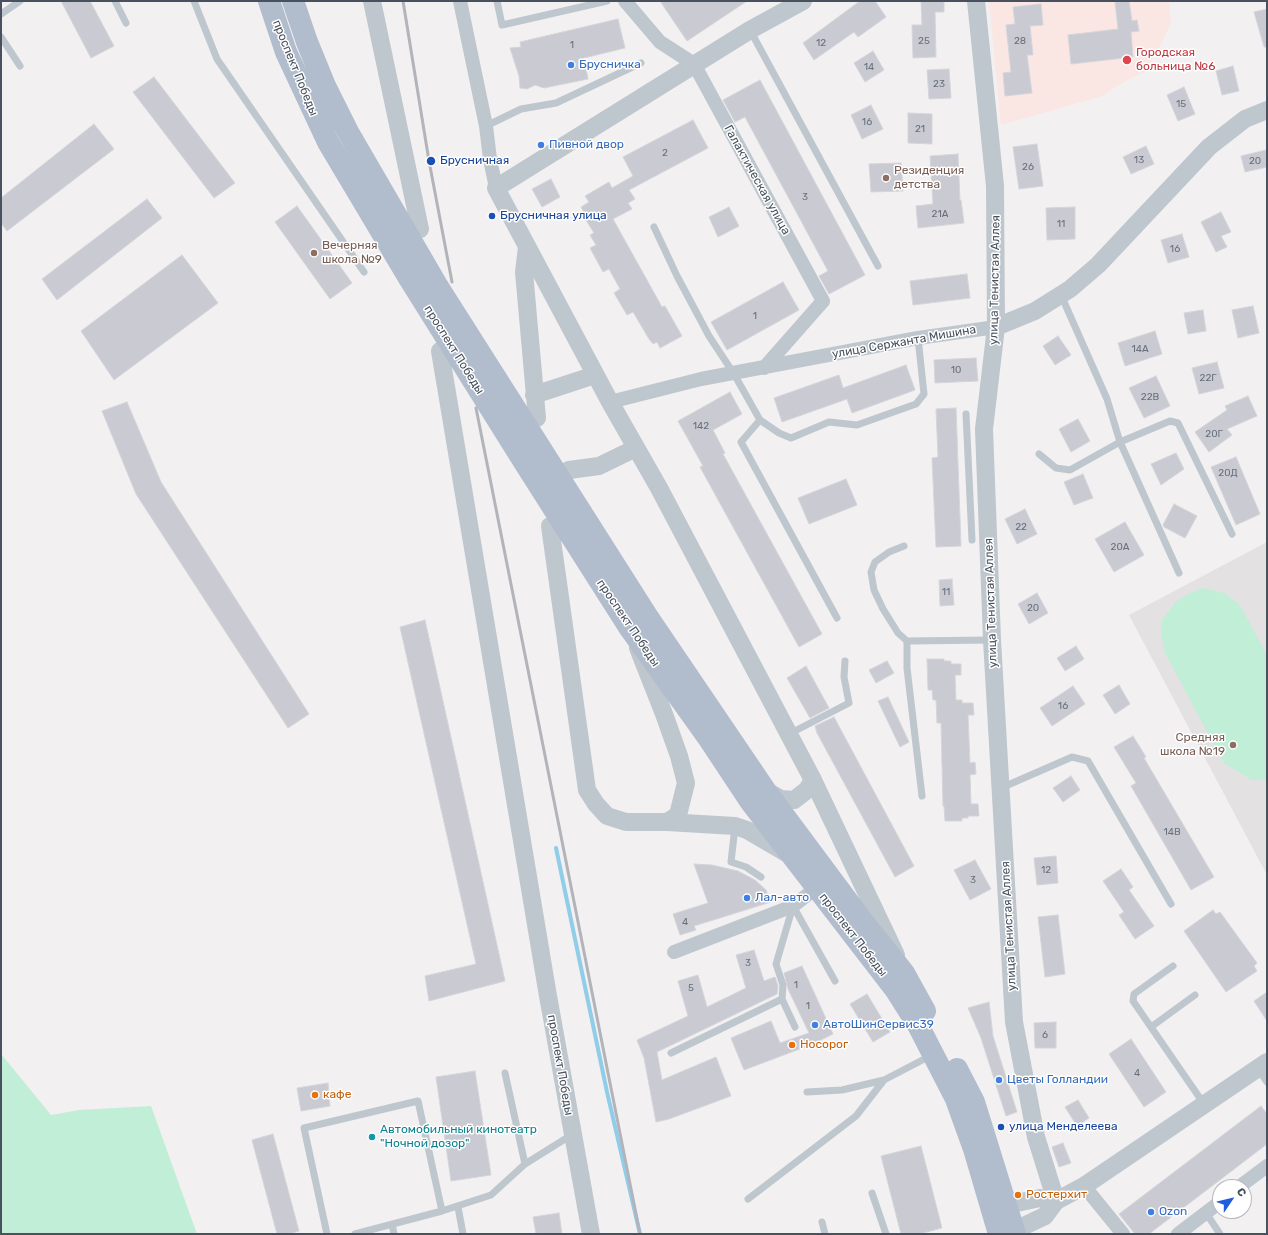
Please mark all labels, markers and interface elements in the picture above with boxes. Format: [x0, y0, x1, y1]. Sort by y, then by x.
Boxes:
street label: проспект Победы [269, 18, 321, 118]
house number: 25 [918, 35, 930, 47]
house number: 28 [1014, 35, 1026, 47]
house number: 12 [816, 37, 826, 49]
house number: 1 [570, 39, 574, 51]
place label: Городская больница №6 [1136, 46, 1215, 74]
marker: Городская больница №6 [1121, 54, 1133, 66]
place label: Брусничка [579, 58, 641, 72]
marker: Брусничка [566, 60, 576, 70]
house number: 14 [864, 61, 874, 73]
house number: 23 [933, 78, 945, 90]
house number: 15 [1176, 98, 1186, 110]
house number: 16 [862, 116, 872, 128]
street label: Галактическая улица [721, 123, 793, 237]
house number: 21 [915, 123, 925, 135]
place label: Пивной двор [549, 138, 624, 152]
marker: Пивной двор [536, 140, 546, 150]
house number: 2 [662, 147, 668, 159]
place label: Брусничная [440, 154, 509, 168]
house number: 13 [1134, 154, 1144, 166]
marker: Брусничная [425, 155, 437, 167]
house number: 20 [1249, 155, 1261, 167]
house number: 26 [1022, 161, 1034, 173]
place label: Резиденция детства [894, 164, 964, 192]
marker: Резиденция детства [881, 173, 891, 183]
house number: 3 [802, 191, 808, 203]
house number: 21А [932, 208, 948, 220]
place label: Брусничная улица [500, 209, 607, 223]
marker: Брусничная улица [487, 211, 497, 221]
street label: улица Тенистая Аллея [987, 215, 1003, 345]
house number: 11 [1057, 218, 1065, 230]
place label: Вечерняя школа №9 [322, 239, 382, 267]
house number: 16 [1170, 243, 1180, 255]
marker: Вечерняя школа №9 [309, 248, 319, 258]
street label: проспект Победы [421, 303, 487, 397]
house number: 1 [753, 310, 757, 322]
street label: улица Сержанта Мишина [831, 322, 977, 362]
house number: 14А [1131, 343, 1149, 355]
house number: 10 [951, 364, 961, 376]
house number: 22Г [1200, 372, 1216, 384]
house number: 22В [1141, 391, 1159, 403]
house number: 142 [693, 420, 709, 432]
house number: 20Г [1205, 428, 1223, 440]
house number: 20Д [1218, 467, 1238, 479]
house number: 22 [1015, 521, 1027, 533]
street label: улица Тенистая Аллея [982, 538, 1000, 668]
house number: 20А [1111, 541, 1129, 553]
street label: проспект Победы [594, 577, 662, 669]
house number: 11 [942, 586, 950, 598]
house number: 20 [1027, 602, 1039, 614]
house number: 16 [1058, 700, 1068, 712]
place label: Средняя школа №19 [1160, 731, 1225, 759]
marker: Средняя школа №19 [1228, 740, 1238, 750]
house number: 14В [1163, 826, 1181, 838]
street label: улица Тенистая Аллея [998, 861, 1020, 991]
house number: 12 [1041, 864, 1051, 876]
house number: 3 [970, 874, 976, 886]
street label: проспект Победы [816, 890, 890, 980]
place label: Лал-авто [755, 891, 809, 905]
marker: Лал-авто [742, 893, 752, 903]
house number: 4 [682, 916, 688, 928]
house number: 3 [745, 957, 751, 969]
house number: 1 [794, 979, 798, 991]
house number: 5 [688, 982, 694, 994]
house number: 1 [806, 1000, 810, 1012]
street label: проспект Победы [544, 1014, 576, 1116]
place label: АвтоШинСервис39 [823, 1018, 934, 1032]
marker: АвтоШинСервис39 [810, 1020, 820, 1030]
house number: 6 [1042, 1029, 1048, 1041]
place label: Носорог [800, 1038, 848, 1052]
marker: Носорог [787, 1040, 797, 1050]
house number: 4 [1134, 1067, 1140, 1079]
place label: Цветы Голландии [1007, 1073, 1108, 1087]
marker: Цветы Голландии [994, 1075, 1004, 1085]
place label: кафе [323, 1088, 351, 1102]
marker: кафе [310, 1090, 320, 1100]
place label: улица Менделеева [1009, 1120, 1118, 1134]
marker: улица Менделеева [996, 1122, 1006, 1132]
place label: Автомобильный кинотеатр "Ночной дозор" [380, 1123, 537, 1151]
marker: Автомобильный кинотеатр "Ночной дозор" [367, 1132, 377, 1142]
north arrow [1212, 1179, 1252, 1219]
text: С [1234, 1186, 1249, 1199]
place label: Ростерхит [1026, 1188, 1087, 1202]
marker: Ростерхит [1013, 1190, 1023, 1200]
place label: Ozon [1159, 1205, 1187, 1219]
marker: Ozon [1146, 1207, 1156, 1217]

